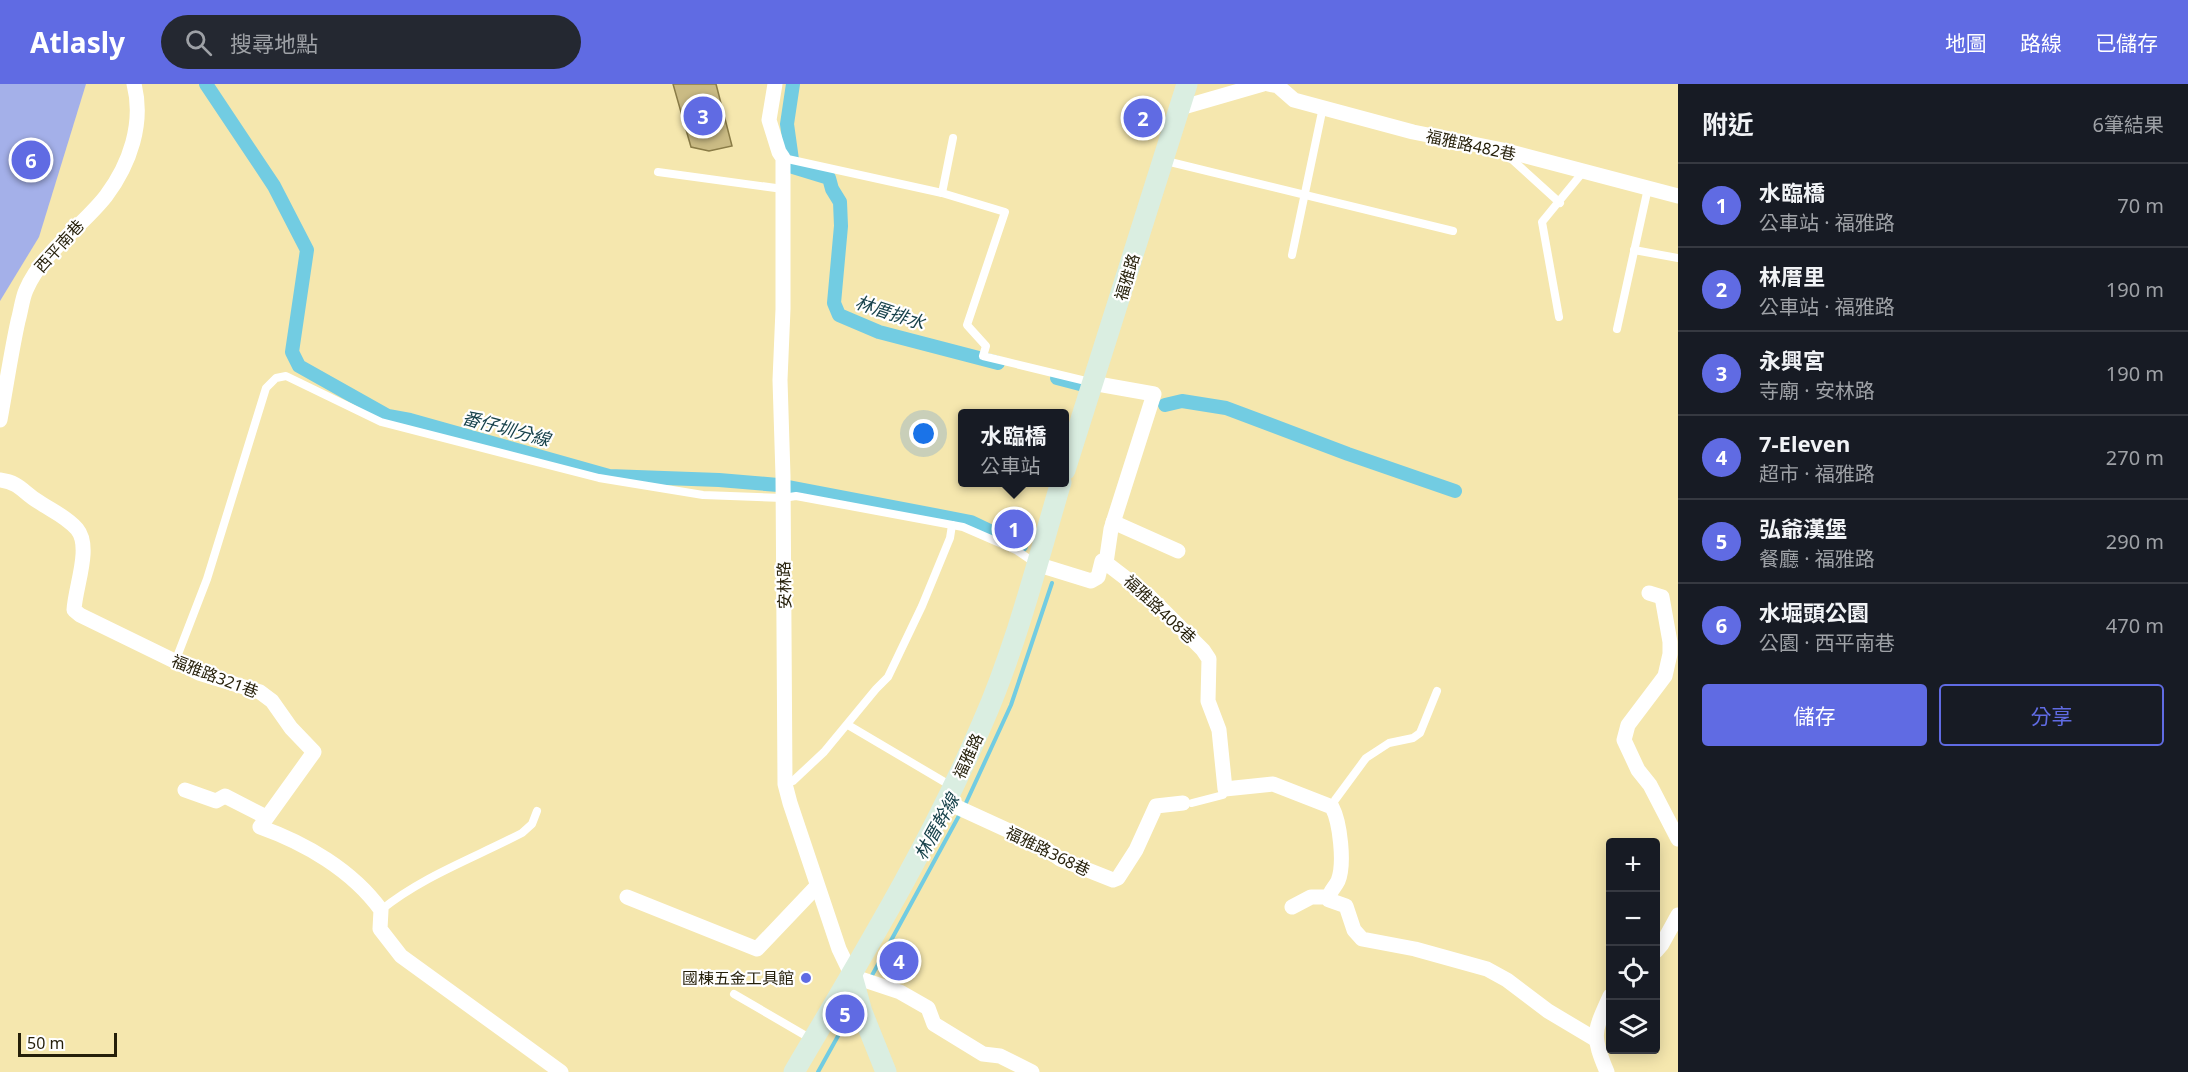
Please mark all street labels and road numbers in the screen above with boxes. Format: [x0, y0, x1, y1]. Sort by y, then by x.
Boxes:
street label: 福雅路482巷 [1424, 125, 1518, 165]
street label: 西平南巷 [29, 215, 89, 277]
street label: 福雅路 [1109, 251, 1145, 303]
street label: 安林路 [773, 561, 795, 609]
street label: 福雅路408巷 [1119, 570, 1201, 648]
street label: 福雅路321巷 [168, 649, 262, 703]
street label: 福雅路 [948, 730, 988, 782]
street label: 福雅路368巷 [1002, 821, 1094, 881]

